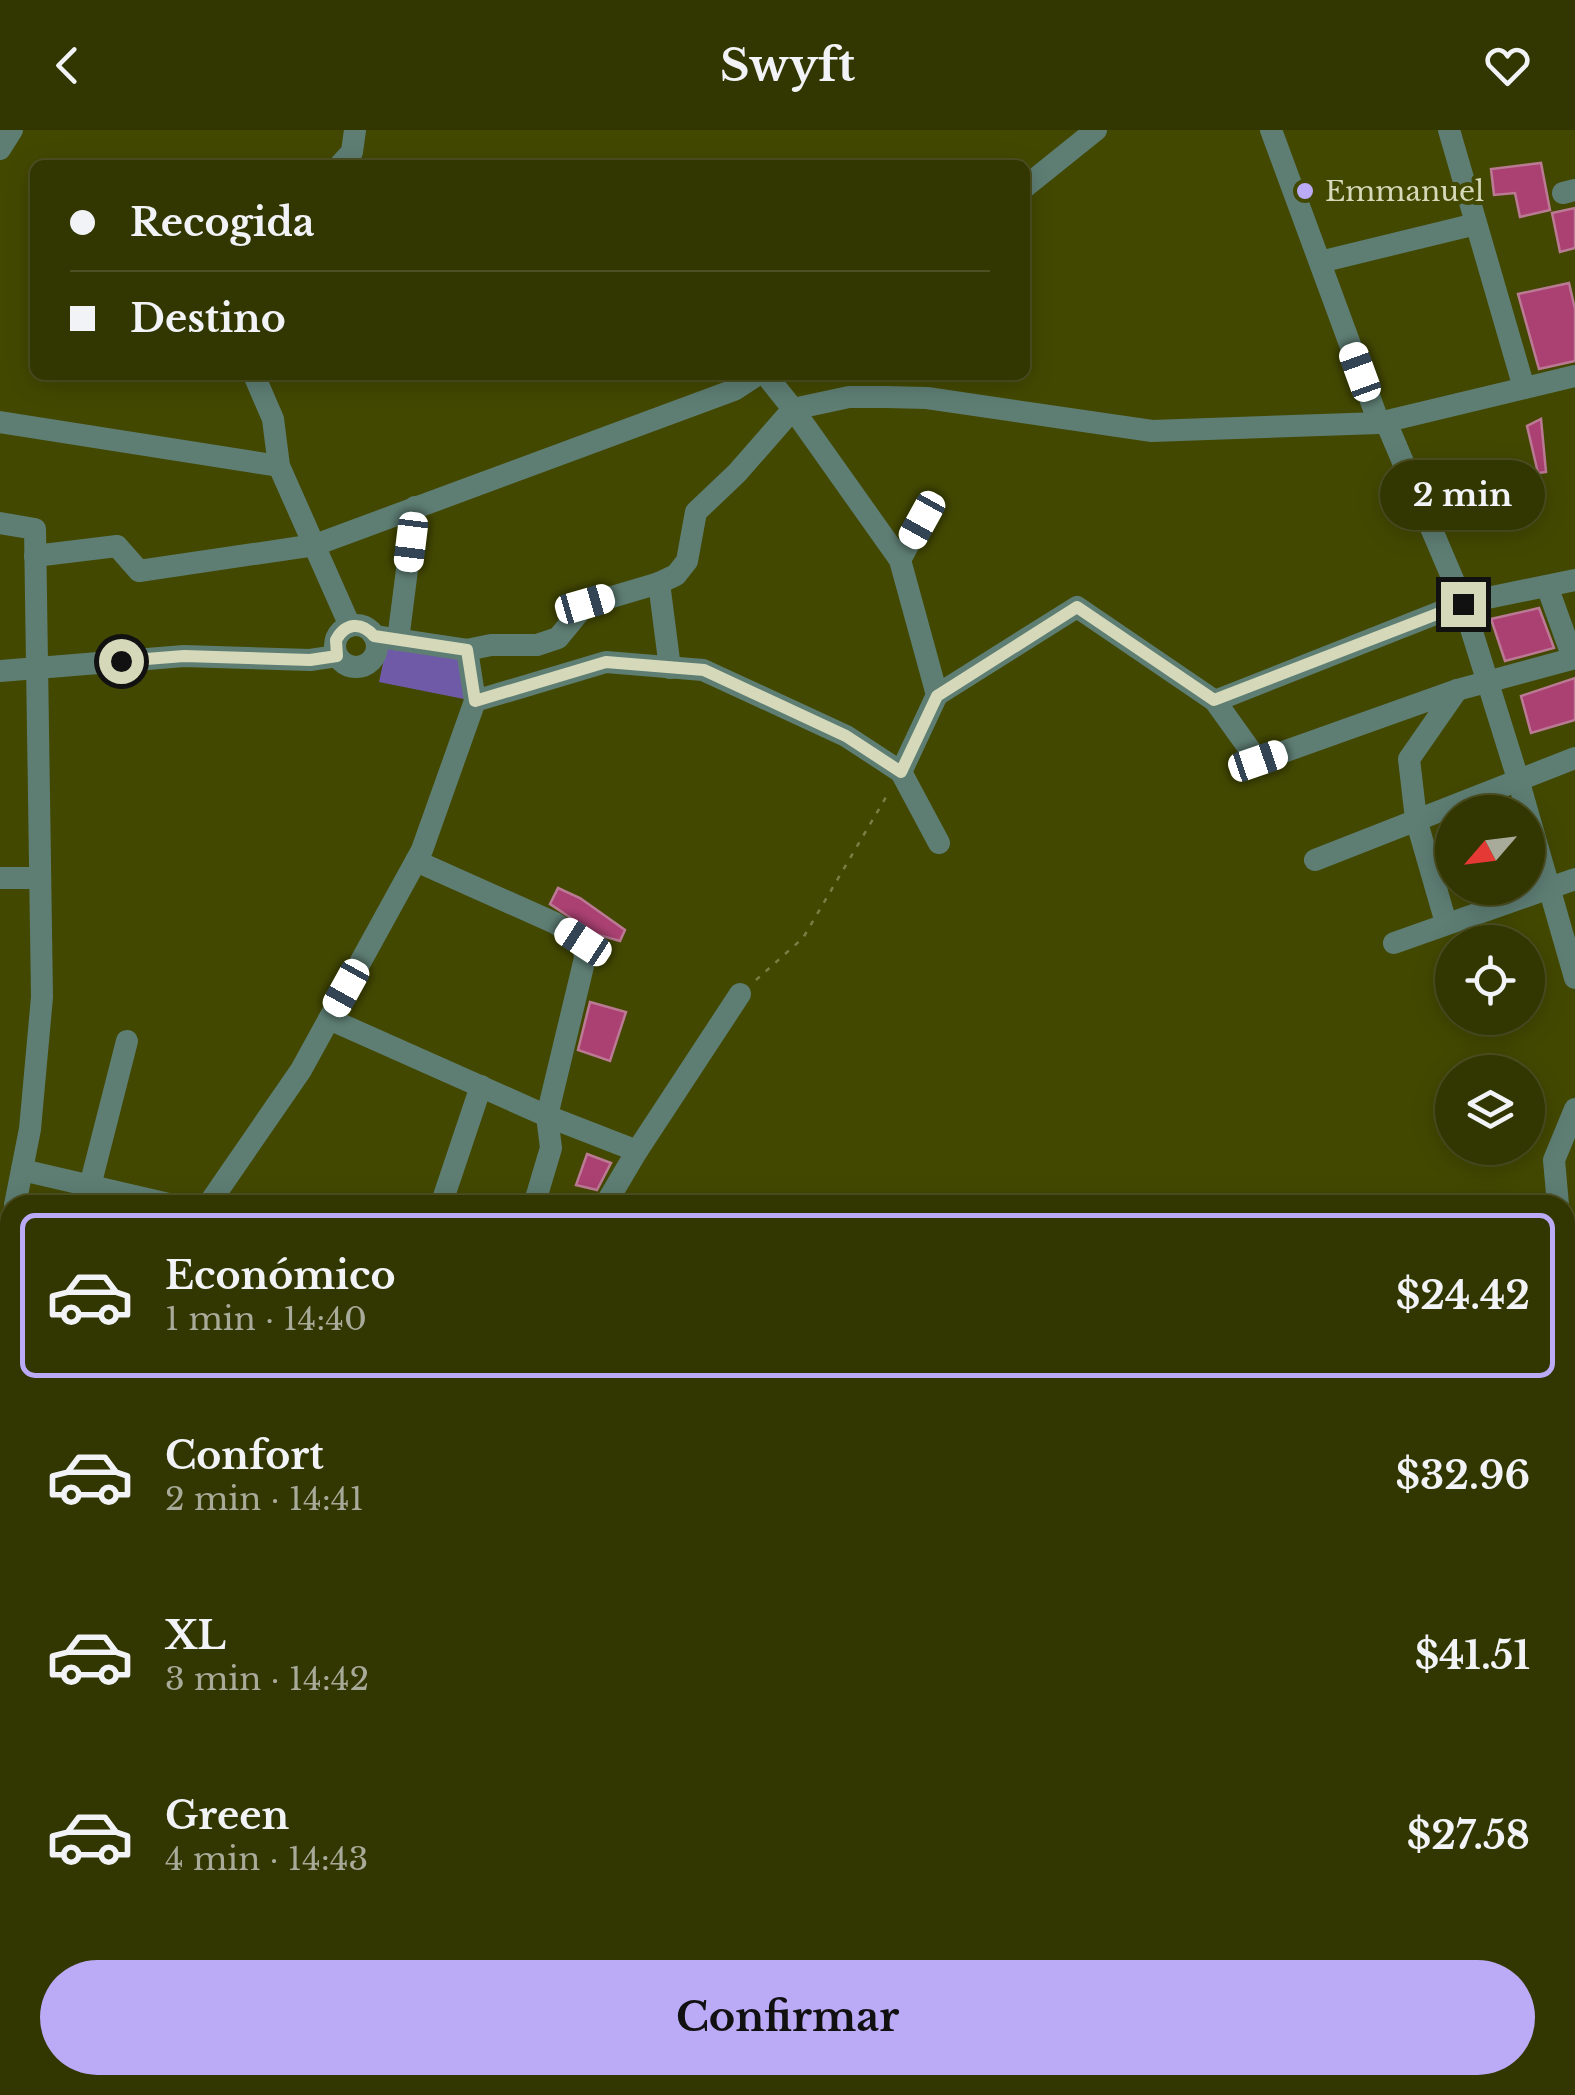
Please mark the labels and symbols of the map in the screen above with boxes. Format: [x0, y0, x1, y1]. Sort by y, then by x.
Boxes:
place label: Emmanuel [1325, 174, 1484, 209]
marker: Emmanuel [1294, 180, 1316, 202]
car [1336, 339, 1384, 405]
callout: 2 min [1380, 459, 1546, 529]
car [894, 486, 950, 554]
car [392, 510, 430, 574]
car [552, 581, 618, 627]
route end [1441, 582, 1486, 627]
route start [99, 639, 144, 684]
car [1225, 737, 1291, 785]
north arrow [1435, 795, 1545, 905]
car [550, 913, 616, 971]
car [318, 954, 374, 1022]

